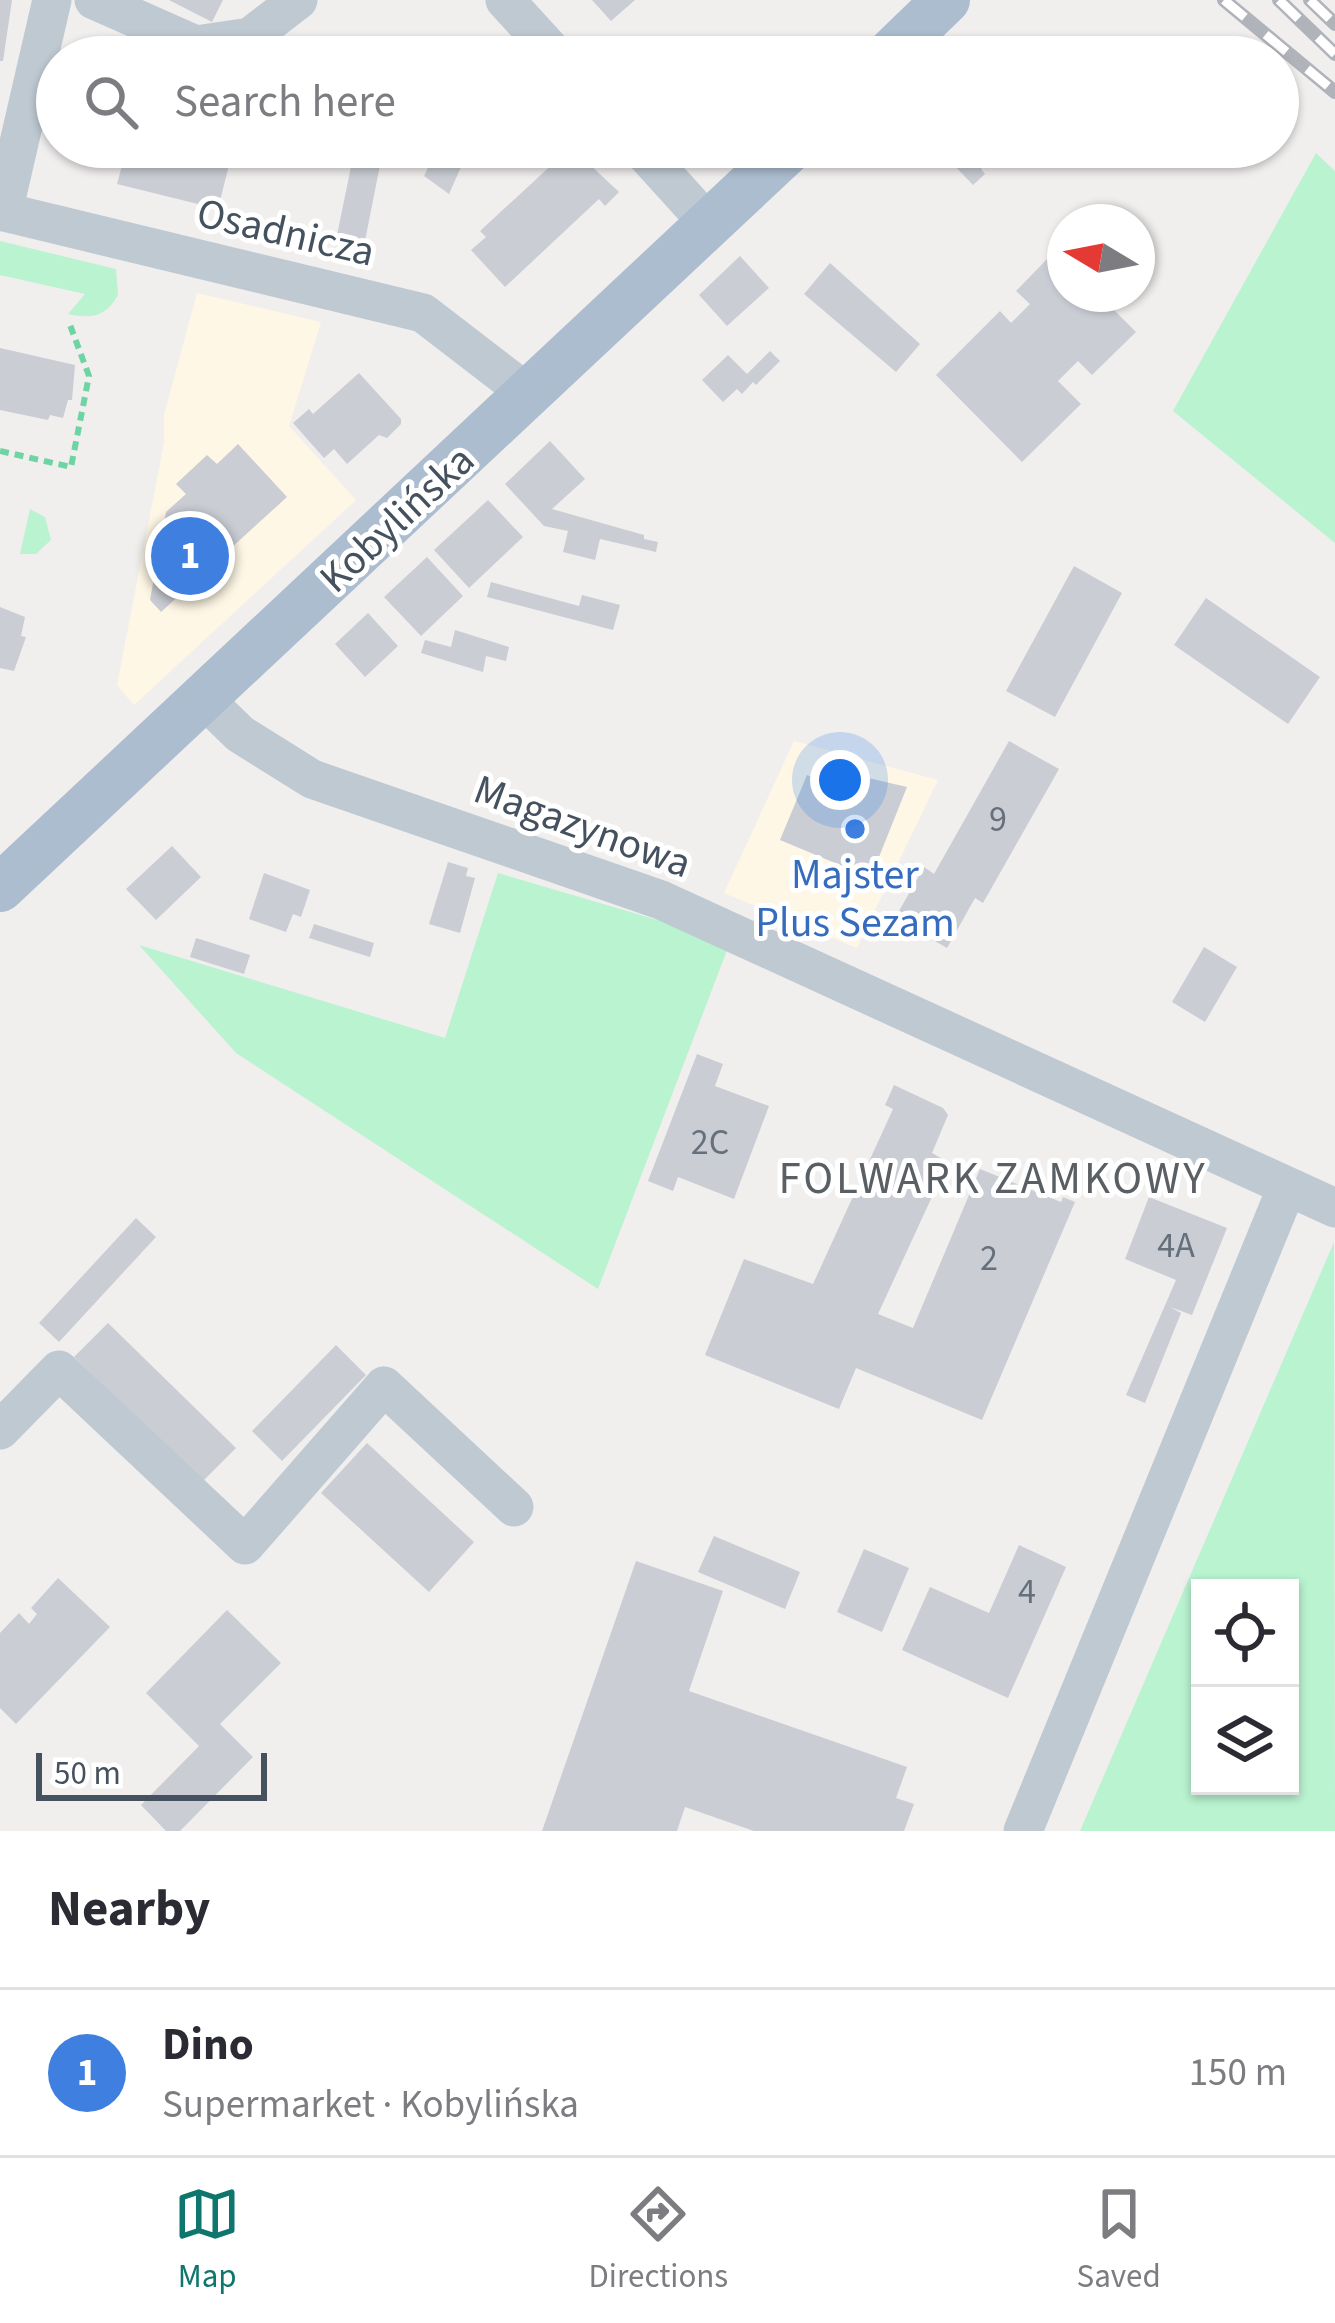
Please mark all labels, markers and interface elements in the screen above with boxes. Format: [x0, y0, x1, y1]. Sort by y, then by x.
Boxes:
search box [36, 36, 1299, 168]
icon: search [78, 69, 144, 135]
text: Search here [174, 70, 396, 134]
street label: Osadnicza [191, 183, 380, 282]
north arrow [1047, 204, 1155, 312]
street label: Kobylińska [306, 432, 488, 607]
pin: 1 [151, 511, 229, 601]
your location [810, 750, 870, 810]
street label: Magazynowa [465, 760, 699, 894]
house number: 9 [989, 794, 1007, 845]
marker: Majster Plus Sezam [842, 816, 868, 842]
place label: Majster Plus Sezam [755, 845, 955, 953]
house number: 2C [691, 1117, 729, 1168]
district label: FOLWARK ZAMKOWY [778, 1147, 1208, 1211]
house number: 4A [1157, 1220, 1195, 1271]
house number: 2 [980, 1233, 998, 1284]
house number: 4 [1018, 1566, 1036, 1617]
map controls [1191, 1579, 1299, 1795]
button: locate [1191, 1579, 1299, 1687]
button: layers [1191, 1687, 1299, 1795]
scale bar [36, 1747, 267, 1800]
text: 50 m [54, 1750, 121, 1797]
text: Nearby [48, 1873, 210, 1945]
text: Dino [162, 2013, 254, 2077]
text: 1 [77, 2045, 97, 2101]
text: 150 m [1189, 2045, 1287, 2101]
text: Supermarket · Kobylińska [162, 2077, 579, 2133]
tab: Map [174, 2181, 240, 2300]
tab: Directions [589, 2181, 728, 2300]
tab: Saved [1077, 2181, 1161, 2300]

